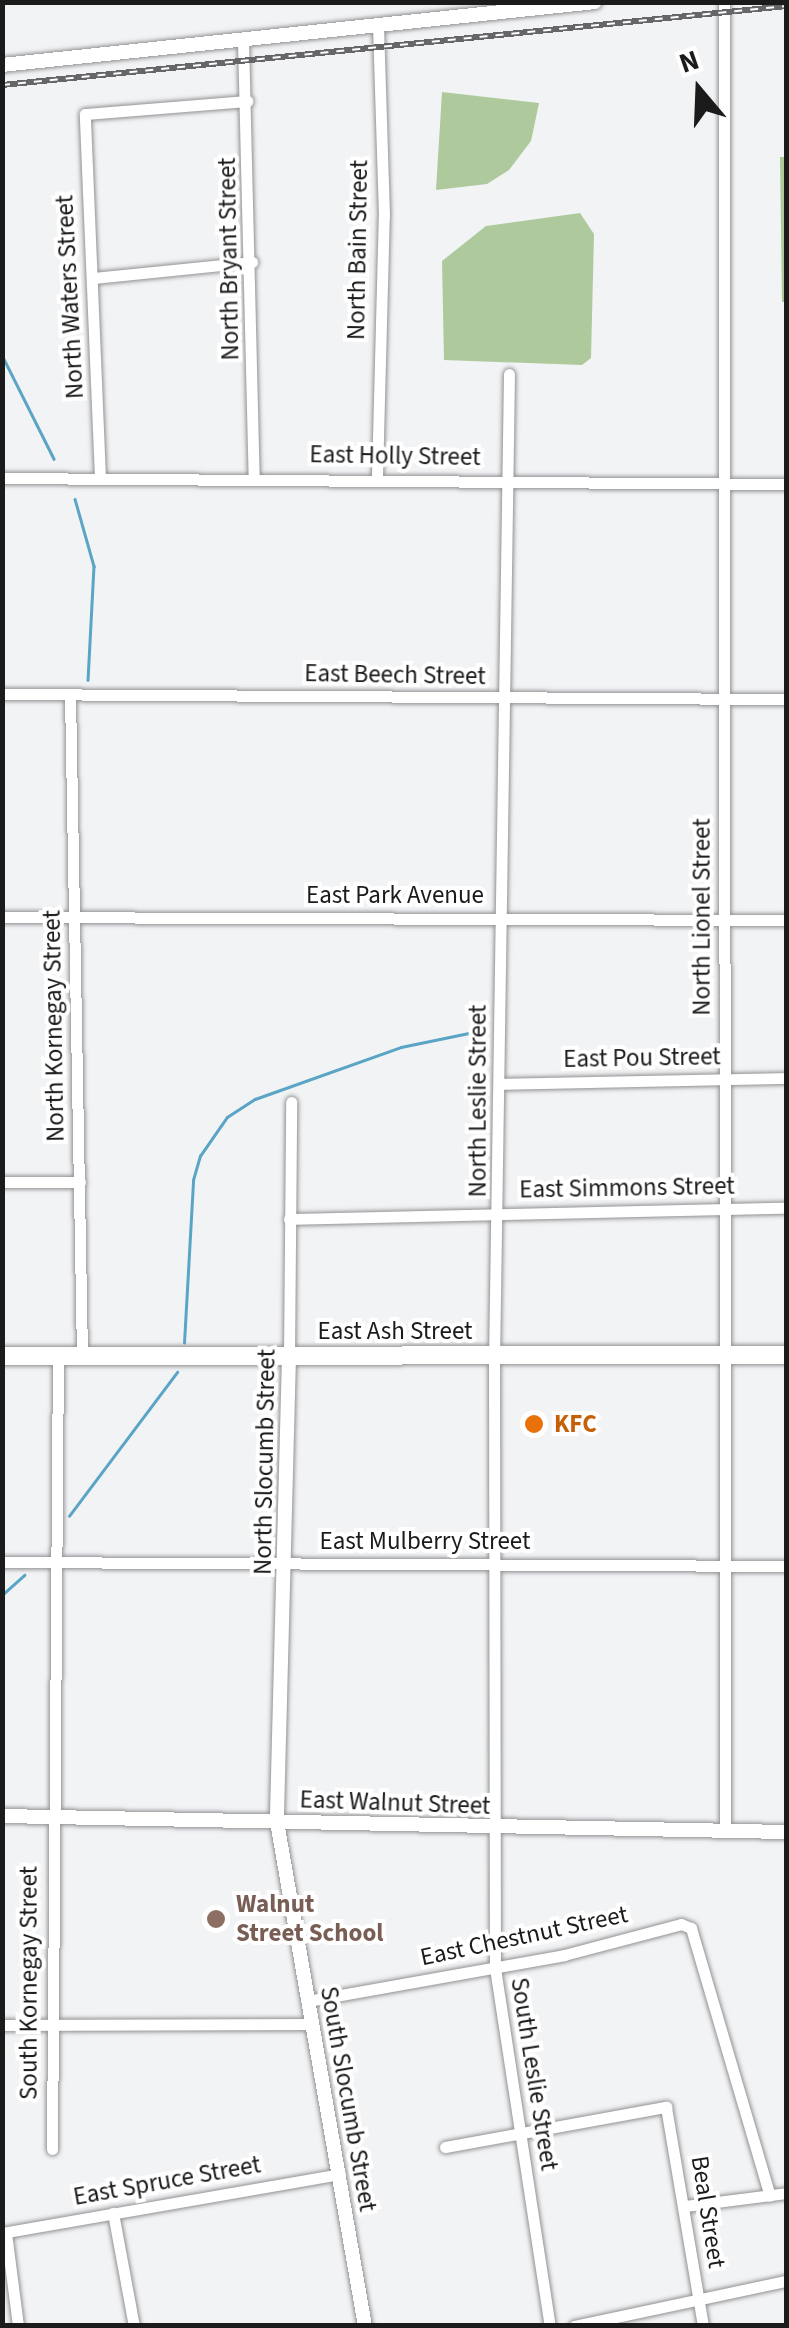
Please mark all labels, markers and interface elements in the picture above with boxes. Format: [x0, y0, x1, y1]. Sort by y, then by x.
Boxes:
north arrow [649, 40, 749, 140]
text: N [674, 40, 705, 84]
street label: North Bryant Street [212, 157, 246, 361]
street label: North Bain Street [341, 160, 375, 340]
street label: North Waters Street [50, 194, 90, 400]
street label: East Holly Street [309, 440, 481, 472]
street label: East Beech Street [304, 658, 486, 692]
street label: North Lionel Street [687, 818, 717, 1016]
street label: East Park Avenue [306, 880, 484, 910]
street label: North Kornegay Street [37, 910, 71, 1142]
street label: North Leslie Street [463, 1005, 493, 1197]
street label: East Pou Street [563, 1042, 721, 1074]
street label: East Simmons Street [519, 1171, 735, 1205]
street label: East Ash Street [317, 1316, 473, 1346]
street label: North Slocumb Street [248, 1349, 282, 1575]
place label: KFC [554, 1409, 597, 1439]
marker: KFC [523, 1413, 545, 1435]
street label: East Mulberry Street [320, 1526, 530, 1556]
street label: East Walnut Street [299, 1785, 491, 1821]
street label: South Kornegay Street [14, 1866, 44, 2100]
place label: Walnut Street School [236, 1890, 383, 1949]
street label: East Chestnut Street [418, 1899, 630, 1973]
marker: Walnut Street School [205, 1908, 227, 1930]
street label: South Leslie Street [504, 1975, 564, 2173]
street label: South Slocumb Street [313, 1984, 383, 2214]
street label: East Spruce Street [71, 2150, 263, 2212]
street label: Beal Street [684, 2154, 732, 2270]

